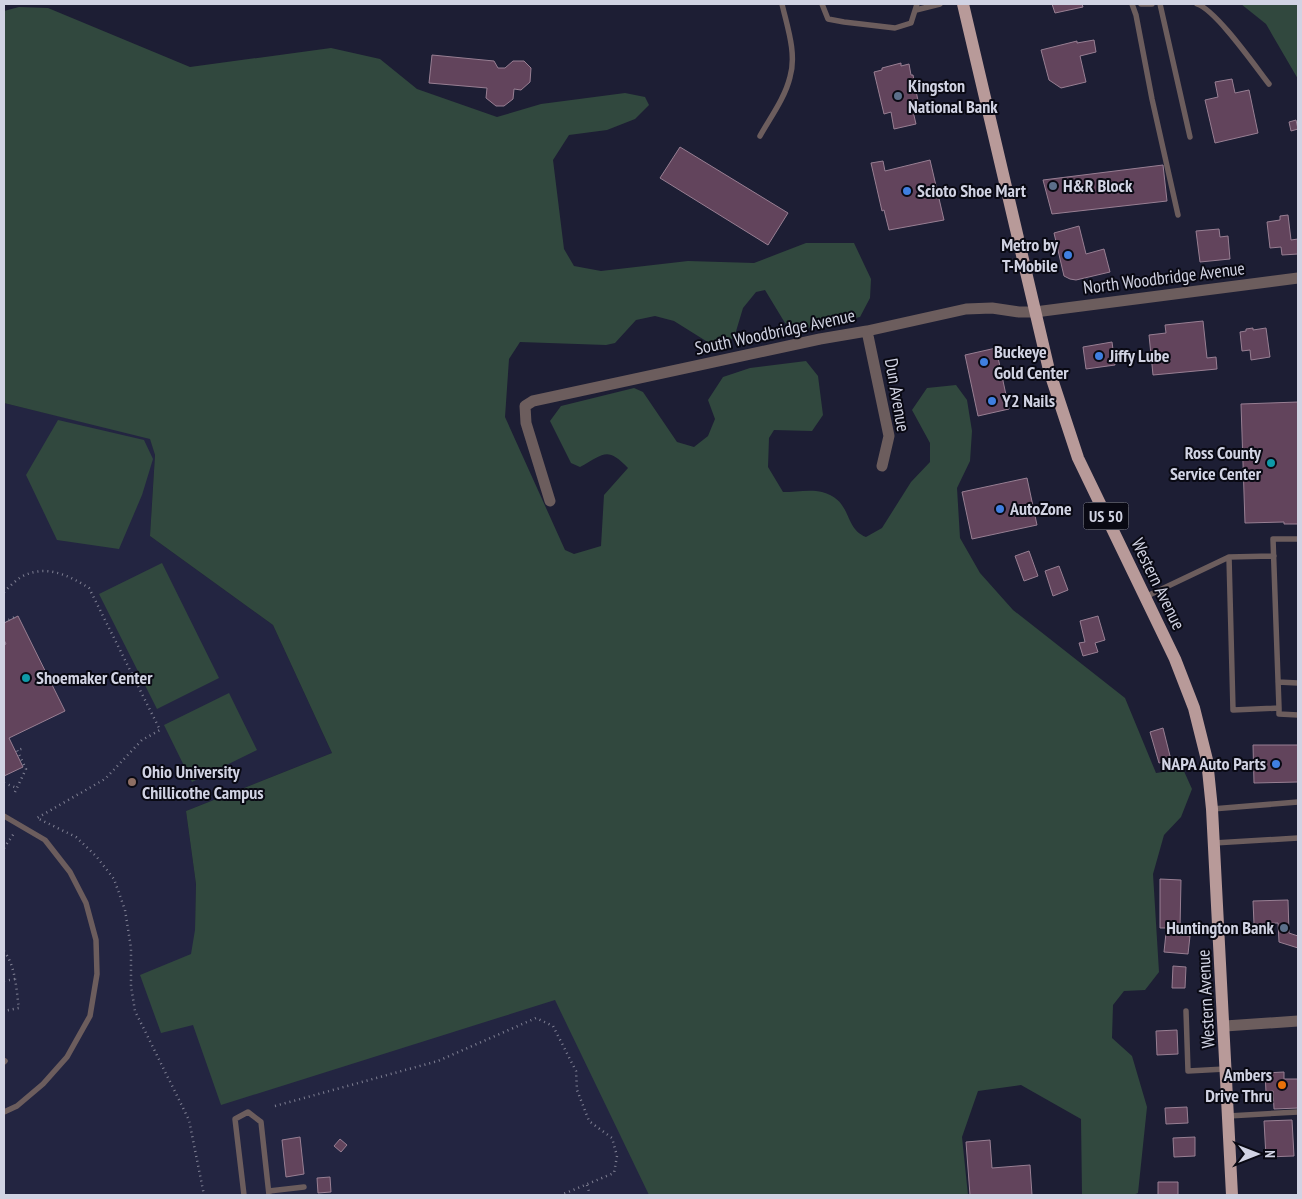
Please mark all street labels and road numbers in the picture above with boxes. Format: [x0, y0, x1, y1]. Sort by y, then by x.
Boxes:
street label: North Woodbridge Avenue [1082, 256, 1246, 299]
street label: South Woodbridge Avenue [693, 303, 857, 360]
street label: Dun Avenue [880, 356, 915, 433]
road number: US 50 [1084, 502, 1128, 530]
street label: Western Avenue [1126, 534, 1190, 633]
street label: Western Avenue [1191, 949, 1220, 1049]

